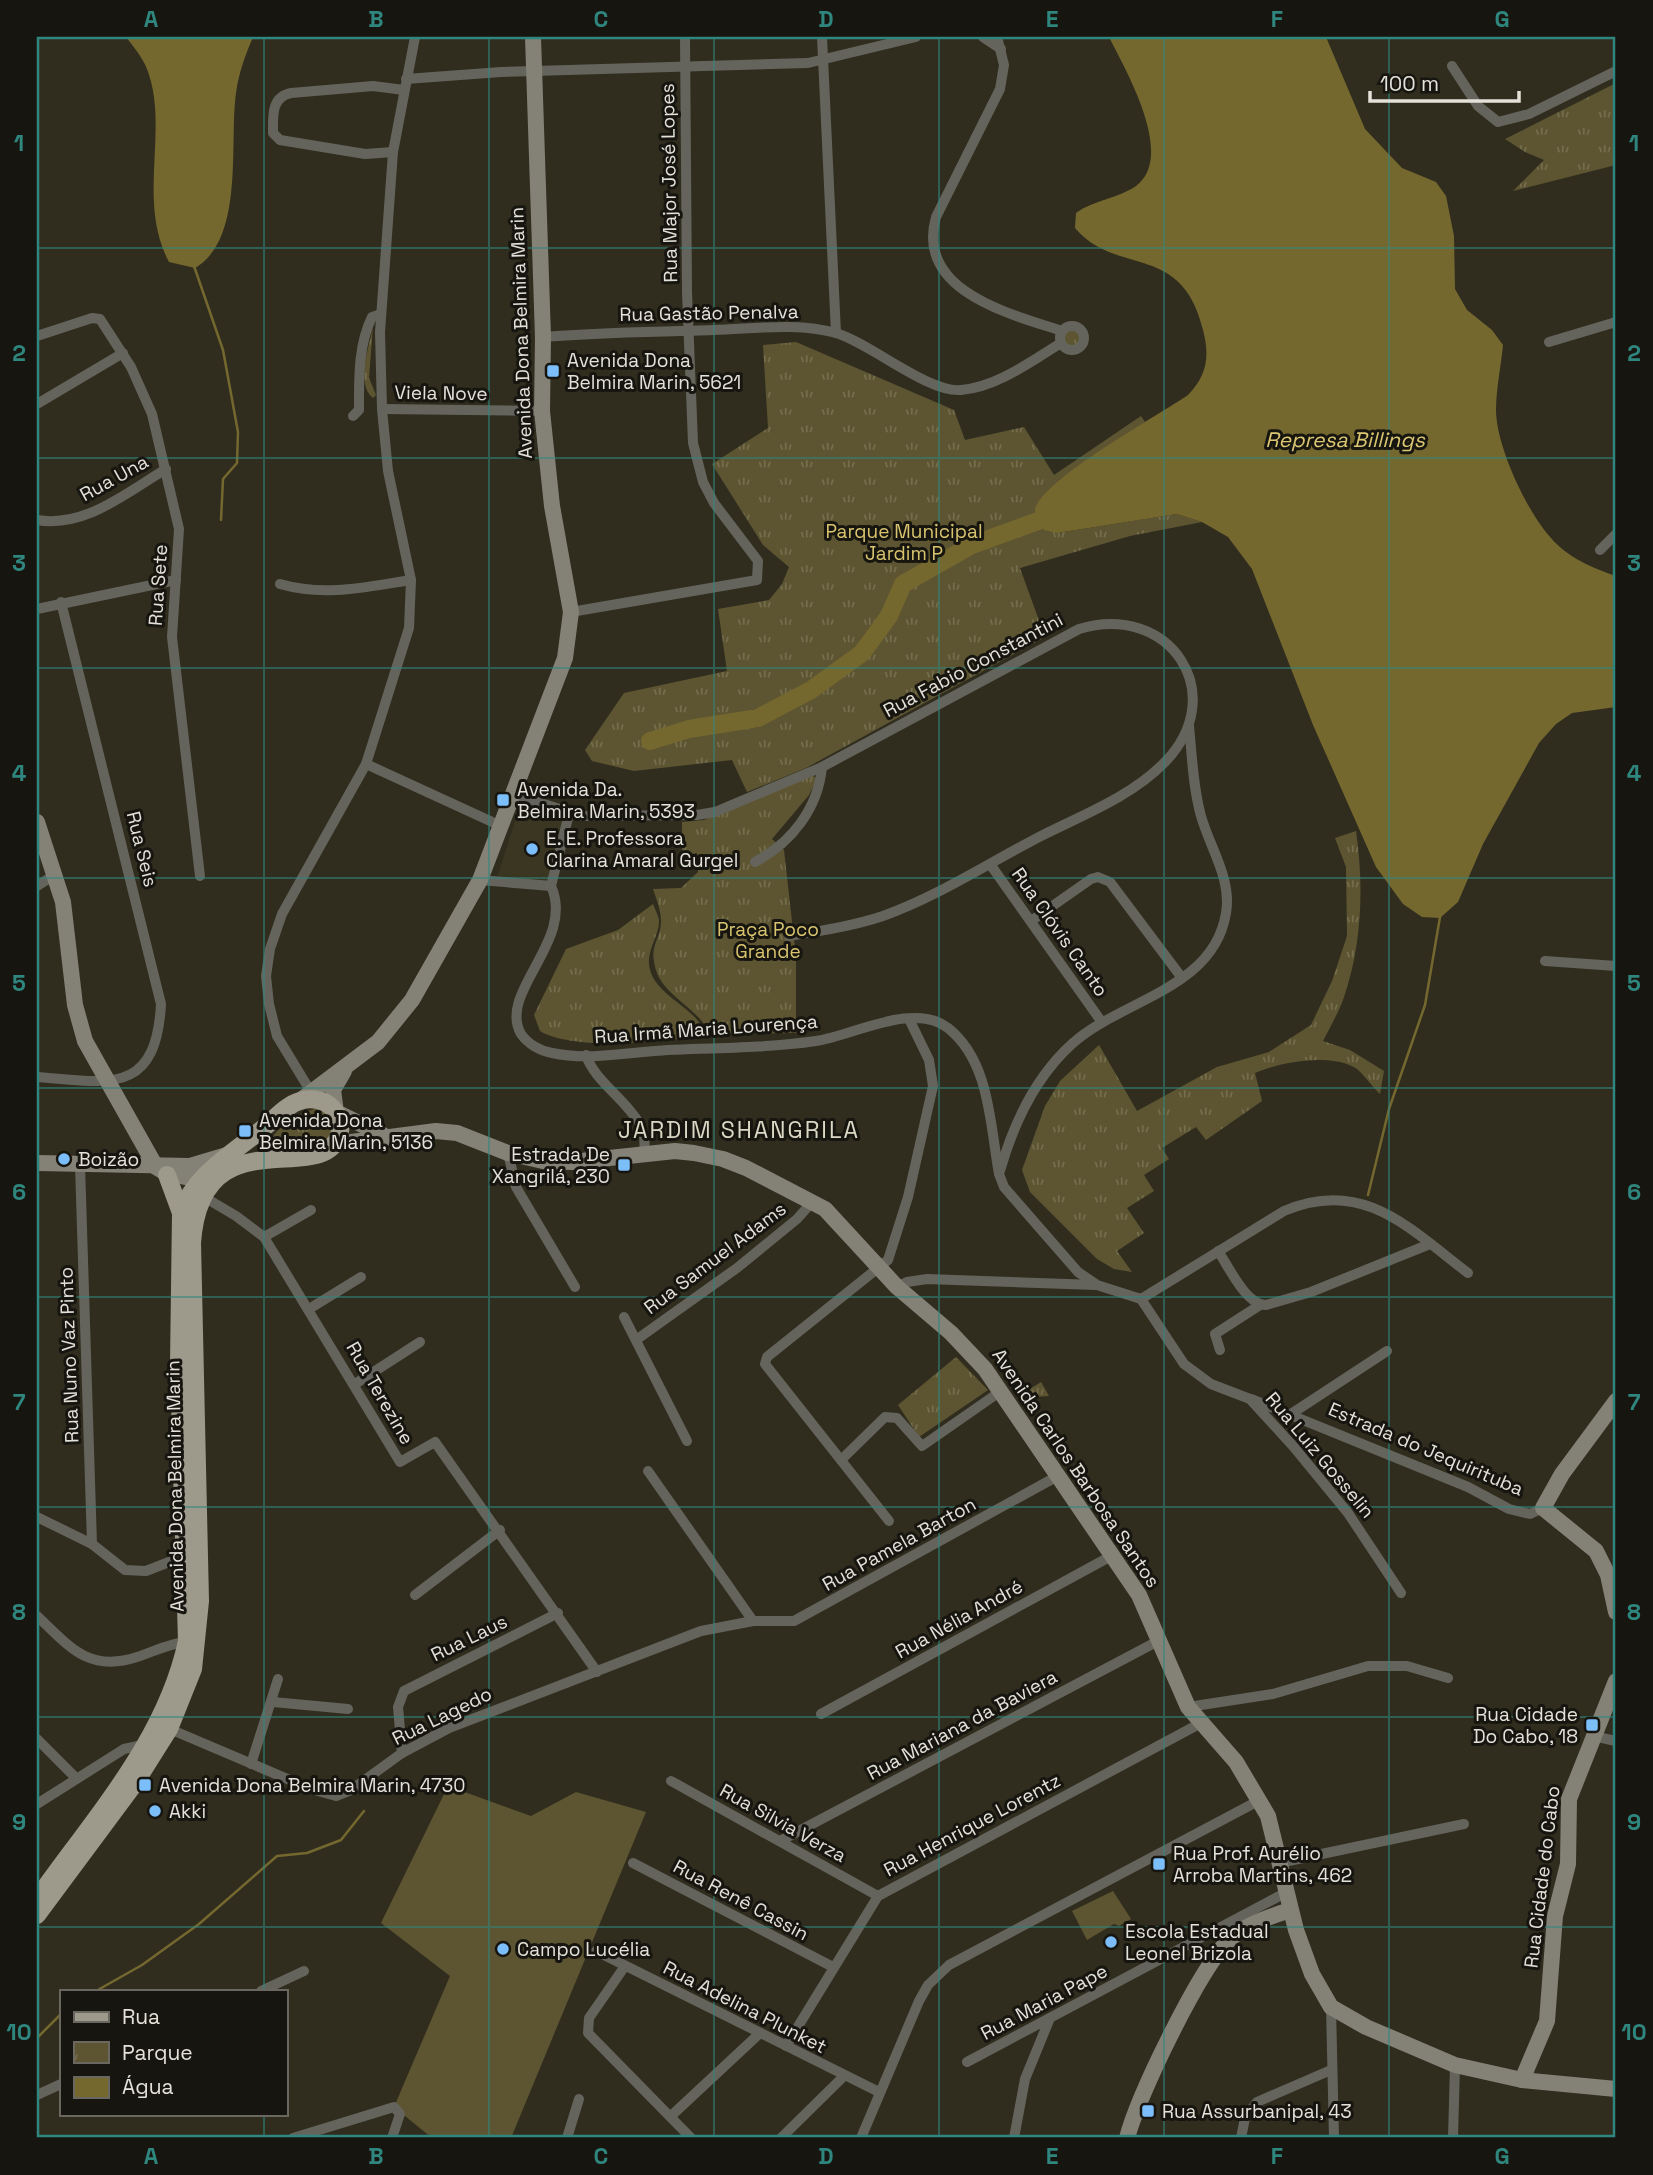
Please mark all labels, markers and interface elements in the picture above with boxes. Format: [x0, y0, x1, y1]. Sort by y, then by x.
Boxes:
text: A [144, 4, 159, 34]
text: B [368, 4, 384, 34]
text: C [594, 4, 608, 34]
text: D [818, 4, 834, 34]
text: E [1046, 4, 1058, 34]
text: F [1271, 4, 1283, 34]
text: G [1494, 4, 1510, 34]
scale bar [1370, 60, 1518, 104]
text: 100 m [1380, 70, 1439, 97]
street label: Rua Major José Lopes [655, 83, 683, 283]
text: 1 [14, 128, 24, 158]
text: 1 [1629, 128, 1639, 158]
street label: Avenida Dona Belmira Marin [504, 207, 538, 459]
street label: Rua Gastão Penalva [619, 299, 799, 327]
text: 2 [12, 338, 26, 368]
text: 2 [1627, 338, 1641, 368]
place label: Avenida Dona Belmira Marin, 5621 [567, 348, 741, 395]
marker: Avenida Dona Belmira Marin, 5621 [545, 363, 561, 379]
street label: Viela Nove [394, 380, 488, 406]
water label: Represa Billings [1265, 426, 1426, 453]
street label: Rua Una [75, 449, 153, 507]
park label: Parque Municipal Jardim P [825, 519, 983, 566]
street label: Rua Sete [143, 543, 173, 627]
text: 3 [12, 548, 26, 578]
text: 3 [1627, 548, 1641, 578]
street label: Rua Fabio Constantini [879, 607, 1067, 723]
text: 4 [12, 758, 27, 788]
text: 4 [1627, 758, 1642, 788]
place label: Avenida Da. Belmira Marin, 5393 [517, 777, 695, 824]
marker: Avenida Da. Belmira Marin, 5393 [495, 792, 511, 808]
street label: Rua Seis [121, 809, 163, 889]
place label: E. E. Professora Clarina Amaral Gurgel [546, 826, 738, 873]
marker: E. E. Professora Clarina Amaral Gurgel [524, 841, 540, 857]
street label: Rua Clóvis Canto [1006, 863, 1114, 1001]
park label: Praça Poco Grande [717, 917, 819, 964]
text: 5 [12, 968, 26, 998]
text: 5 [1627, 968, 1641, 998]
street label: Rua Irmã Maria Lourença [593, 1009, 819, 1049]
place label: Avenida Dona Belmira Marin, 5136 [259, 1108, 433, 1155]
district label: JARDIM SHANGRILA [618, 1115, 860, 1145]
marker: Avenida Dona Belmira Marin, 5136 [237, 1123, 253, 1139]
place label: Estrada De Xangrilá, 230 [492, 1142, 610, 1189]
place label: Boizão [78, 1147, 139, 1172]
marker: Boizão [56, 1151, 72, 1167]
marker: Estrada De Xangrilá, 230 [616, 1157, 632, 1173]
text: 6 [12, 1177, 26, 1207]
text: 6 [1627, 1177, 1641, 1207]
street label: Rua Samuel Adams [639, 1196, 791, 1320]
street label: Rua Nuno Vaz Pinto [53, 1267, 85, 1443]
street label: Rua Terezine [341, 1337, 419, 1449]
street label: Avenida Carlos Barbosa Santos [986, 1344, 1166, 1592]
street label: Avenida Dona Belmira Marin [160, 1360, 190, 1612]
text: 7 [13, 1387, 26, 1417]
street label: Rua Luiz Gosselin [1260, 1387, 1380, 1523]
text: 7 [1628, 1387, 1641, 1417]
street label: Estrada do Jequirituba [1325, 1397, 1527, 1501]
street label: Rua Pamela Barton [818, 1491, 980, 1597]
street label: Rua Nélia André [891, 1574, 1027, 1664]
text: 8 [12, 1597, 26, 1627]
text: 8 [1627, 1597, 1641, 1627]
street label: Rua Laus [427, 1609, 511, 1667]
street label: Rua Mariana da Baviera [863, 1664, 1061, 1786]
street label: Rua Lagedo [388, 1681, 496, 1751]
place label: Rua Cidade Do Cabo, 18 [1473, 1702, 1578, 1749]
marker: Rua Cidade Do Cabo, 18 [1584, 1717, 1600, 1733]
street label: Rua Henrique Lorentz [879, 1768, 1065, 1882]
place label: Avenida Dona Belmira Marin, 4730 [159, 1773, 465, 1798]
marker: Avenida Dona Belmira Marin, 4730 [137, 1777, 153, 1793]
street label: Rua Silvia Verza [715, 1778, 851, 1868]
street label: Rua Cidade do Cabo [1518, 1784, 1566, 1970]
place label: Akki [169, 1799, 206, 1824]
marker: Akki [147, 1803, 163, 1819]
text: 9 [12, 1807, 26, 1837]
text: 9 [1627, 1807, 1641, 1837]
place label: Rua Prof. Aurélio Arroba Martins, 462 [1173, 1841, 1352, 1888]
street label: Rua Renê Cassin [669, 1854, 813, 1946]
marker: Rua Prof. Aurélio Arroba Martins, 462 [1151, 1856, 1167, 1872]
place label: Escola Estadual Leonel Brizola [1125, 1919, 1269, 1966]
marker: Escola Estadual Leonel Brizola [1103, 1934, 1119, 1950]
place label: Campo Lucélia [517, 1937, 650, 1962]
marker: Campo Lucélia [495, 1941, 511, 1957]
street label: Rua Adelina Plunket [659, 1955, 831, 2059]
street label: Rua Maria Pape [976, 1958, 1112, 2046]
legend [60, 1990, 287, 2116]
text: Rua [122, 2003, 160, 2030]
text: 10 [6, 2017, 32, 2047]
text: 10 [1621, 2017, 1647, 2047]
text: Parque [122, 2039, 193, 2066]
text: Água [122, 2073, 174, 2100]
place label: Rua Assurbanipal, 43 [1162, 2099, 1352, 2124]
marker: Rua Assurbanipal, 43 [1140, 2103, 1156, 2119]
text: A [144, 2141, 159, 2171]
text: B [368, 2141, 384, 2171]
text: C [594, 2141, 608, 2171]
text: D [818, 2141, 834, 2171]
text: E [1046, 2141, 1058, 2171]
text: F [1271, 2141, 1283, 2171]
text: G [1494, 2141, 1510, 2171]

